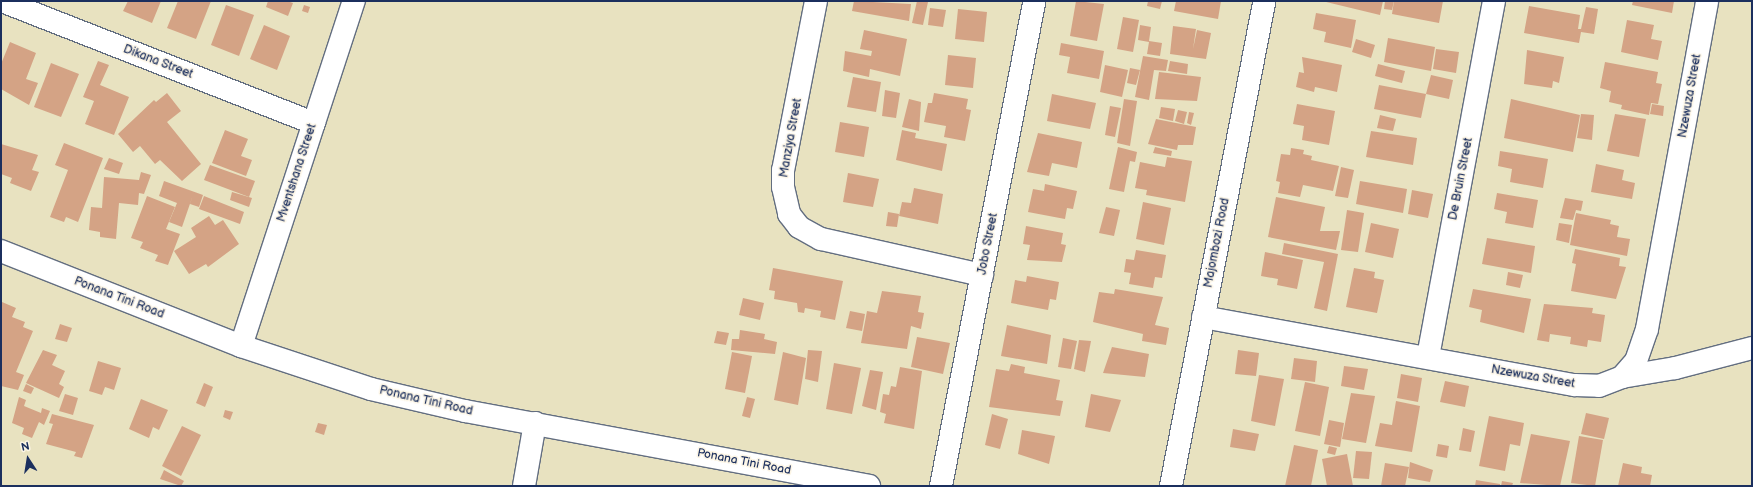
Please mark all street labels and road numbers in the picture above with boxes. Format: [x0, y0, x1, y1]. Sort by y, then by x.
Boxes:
street label: Dikana Street [121, 42, 195, 82]
street label: Nzewuza Street [1676, 53, 1704, 139]
street label: Manziya Street [777, 97, 805, 179]
street label: Mventshana Street [274, 122, 320, 224]
street label: De Bruin Street [1446, 136, 1476, 222]
street label: Majombozi Road [1201, 197, 1233, 289]
street label: Jobo Street [975, 212, 1001, 276]
street label: Ponana Tini Road [72, 274, 166, 322]
street label: Nzewuza Street [1490, 363, 1576, 391]
street label: Ponana Tini Road [378, 383, 474, 419]
street label: Ponana Tini Road [696, 446, 792, 478]

